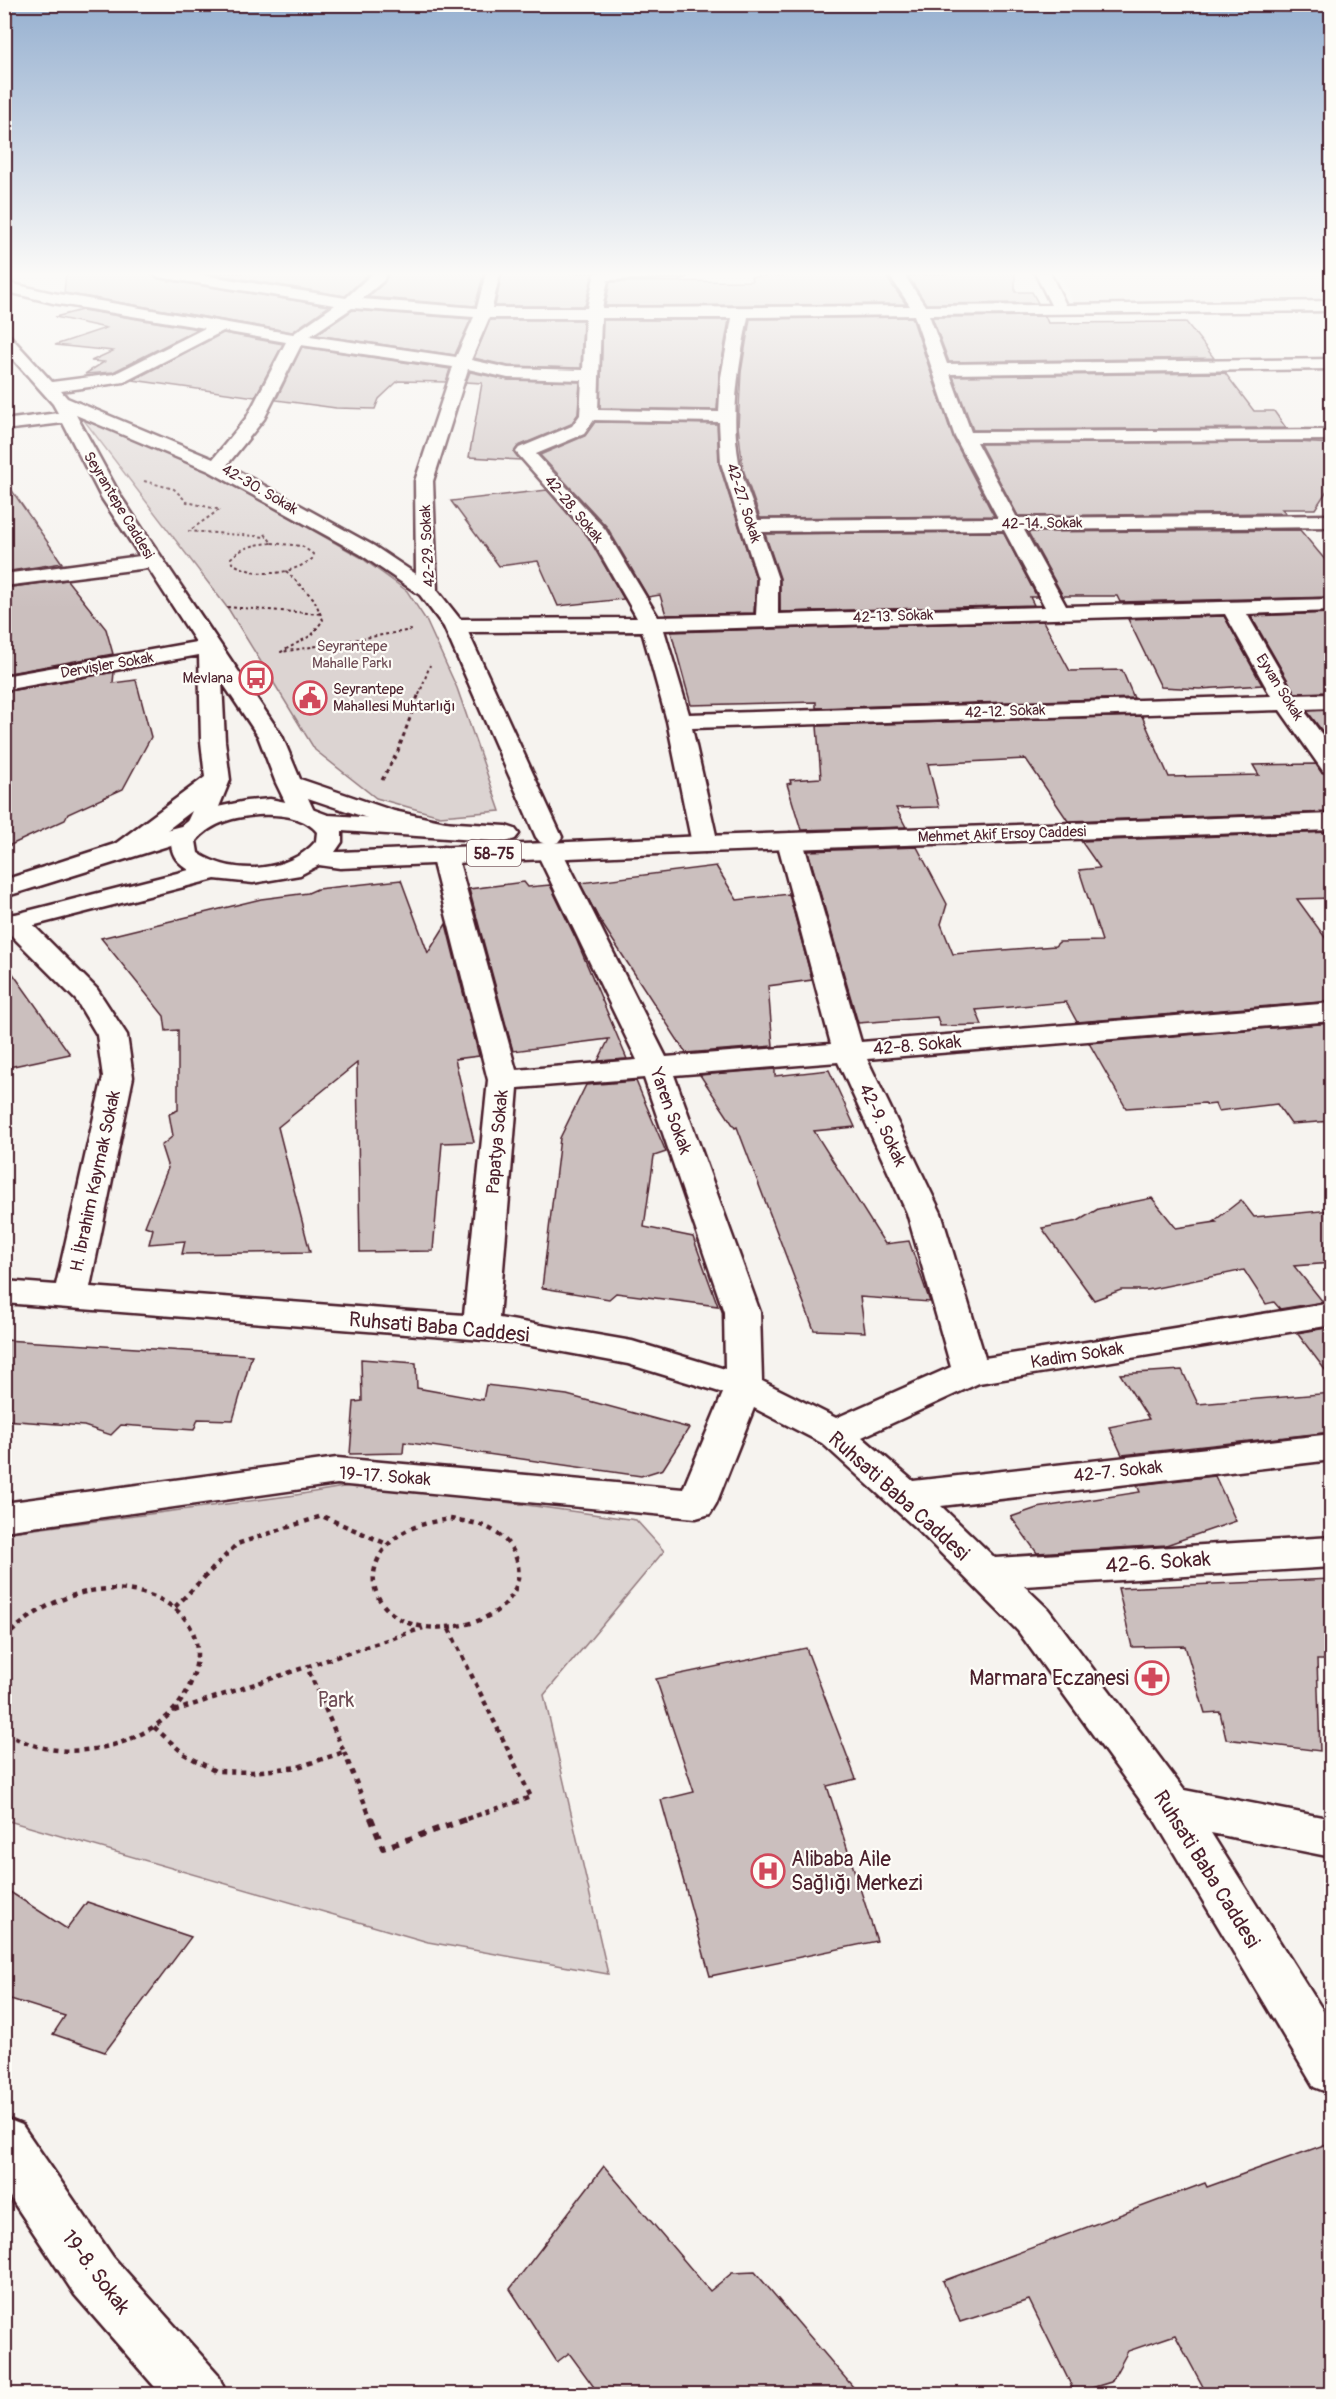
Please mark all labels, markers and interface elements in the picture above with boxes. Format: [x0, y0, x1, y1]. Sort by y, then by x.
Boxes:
street label: Seyrantepe Caddesi [79, 448, 158, 563]
street label: 42-30. Sokak [218, 460, 302, 519]
street label: 42-27. Sokak [722, 461, 766, 546]
street label: 42-28. Sokak [540, 472, 608, 547]
street label: 42-29. Sokak [416, 504, 439, 588]
street label: 42-14. Sokak [1001, 513, 1083, 534]
street label: 42-13. Sokak [852, 606, 934, 627]
park label: Seyrantepe Mahalle Parkı [312, 637, 392, 673]
street label: Dervişler Sokak [59, 648, 156, 683]
street label: Eyvan Sokak [1252, 650, 1308, 725]
bus stop icon: Mevlana [238, 660, 274, 696]
place label: Mevlana [182, 669, 233, 688]
public building icon: Seyrantepe Mahallesi Muhtarlığı [292, 680, 328, 716]
place label: Seyrantepe Mahallesi Muhtarlığı [333, 680, 455, 716]
street label: 42-12. Sokak [964, 701, 1046, 722]
street label: Mehmet Akif Ersoy Caddesi [917, 822, 1087, 847]
road number: 58-75 [467, 840, 521, 866]
street label: 42-8. Sokak [872, 1030, 963, 1061]
street label: Yaren Sokak [644, 1064, 697, 1158]
street label: 42-9. Sokak [853, 1080, 912, 1171]
street label: H. İbrahim Kaymak Sokak [65, 1088, 126, 1274]
street label: Papatya Sokak [481, 1088, 514, 1195]
street label: Ruhsati Baba Caddesi [348, 1306, 531, 1349]
street label: Kadim Sokak [1029, 1337, 1126, 1374]
street label: Ruhsati Baba Caddesi [822, 1426, 975, 1567]
street label: 42-7. Sokak [1073, 1455, 1164, 1488]
street label: 19-17. Sokak [338, 1462, 432, 1491]
street label: 42-6. Sokak [1105, 1545, 1212, 1580]
pharmacy icon: Marmara Eczanesi [1134, 1660, 1170, 1696]
place label: Marmara Eczanesi [969, 1665, 1129, 1692]
park label: Park [318, 1687, 355, 1714]
street label: Ruhsati Baba Caddesi [1147, 1785, 1266, 1953]
place label: Alibaba Aile Sağlığı Merkezi [791, 1846, 923, 1897]
hospital icon: Alibaba Aile Sağlığı Merkezi [750, 1853, 786, 1889]
street label: 19-8. Sokak [55, 2225, 136, 2320]

